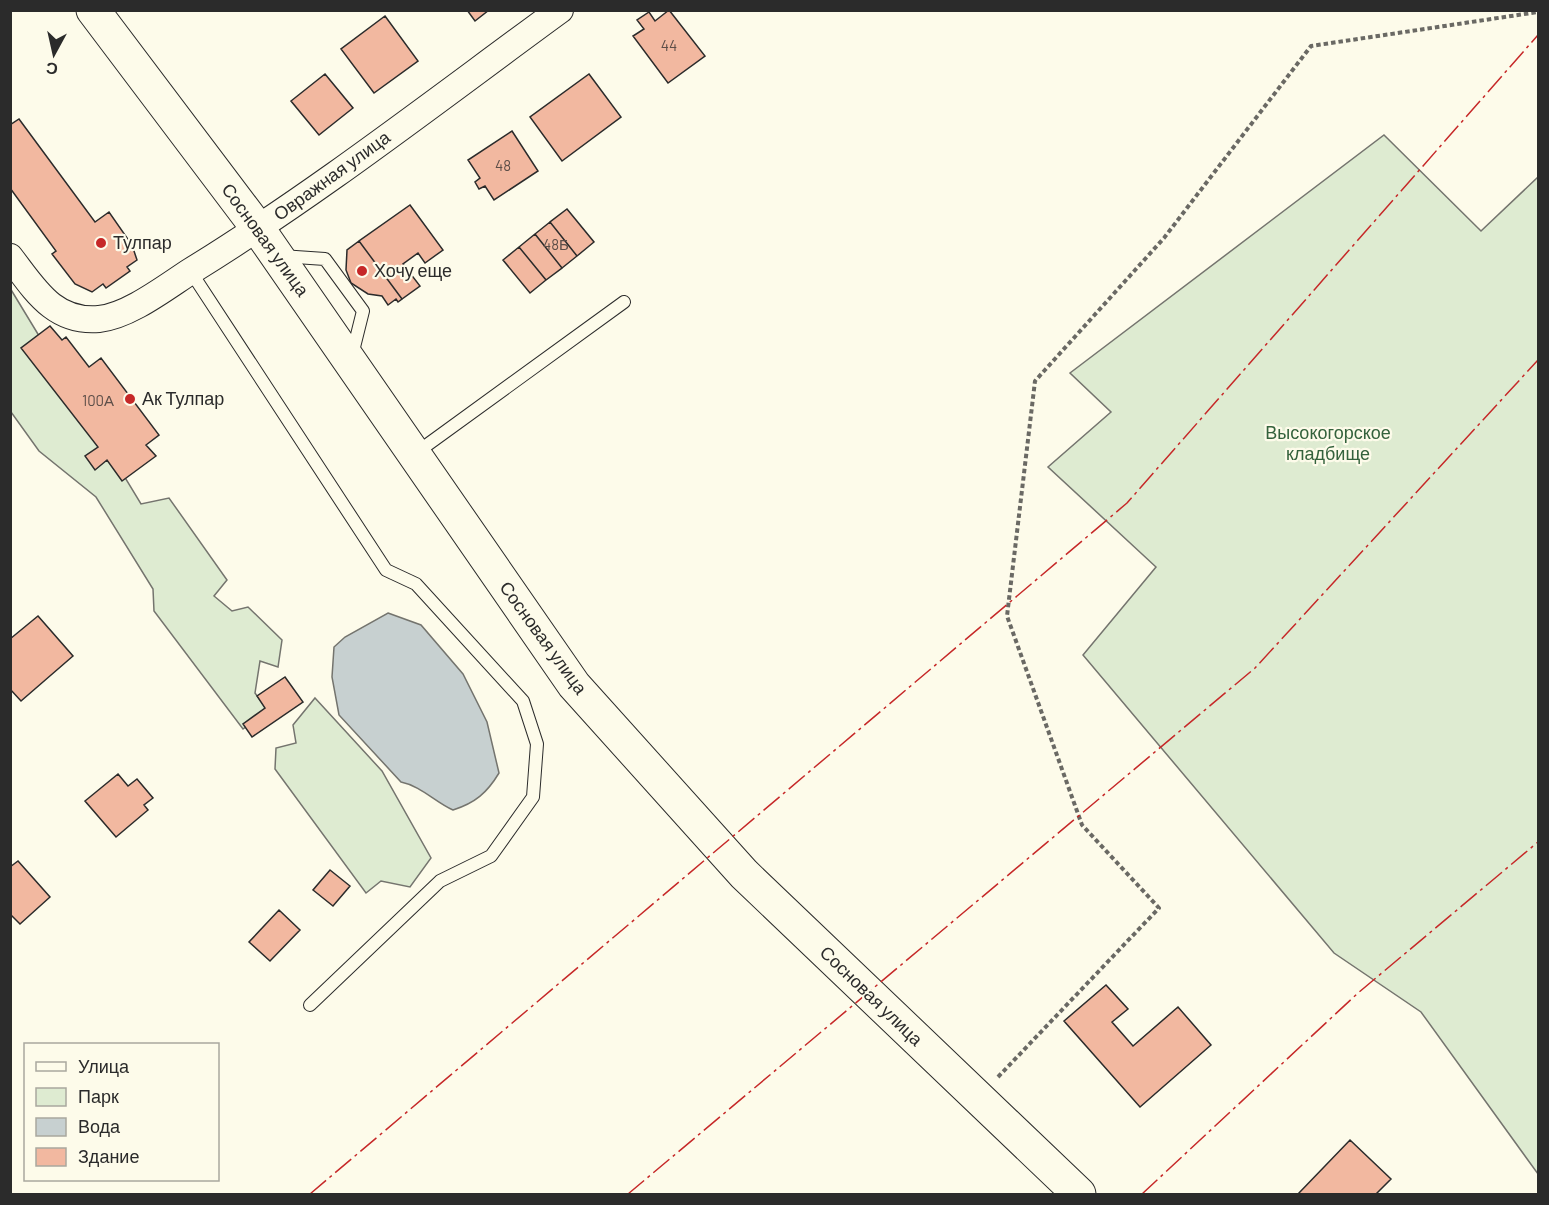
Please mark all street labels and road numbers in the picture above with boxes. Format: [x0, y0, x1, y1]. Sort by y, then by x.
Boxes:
street label: Овражная улица [269, 125, 395, 225]
street label: Сосновая улица [217, 179, 315, 301]
street label: Сосновая улица [495, 577, 593, 699]
street label: Сосновая улица [816, 941, 928, 1050]

